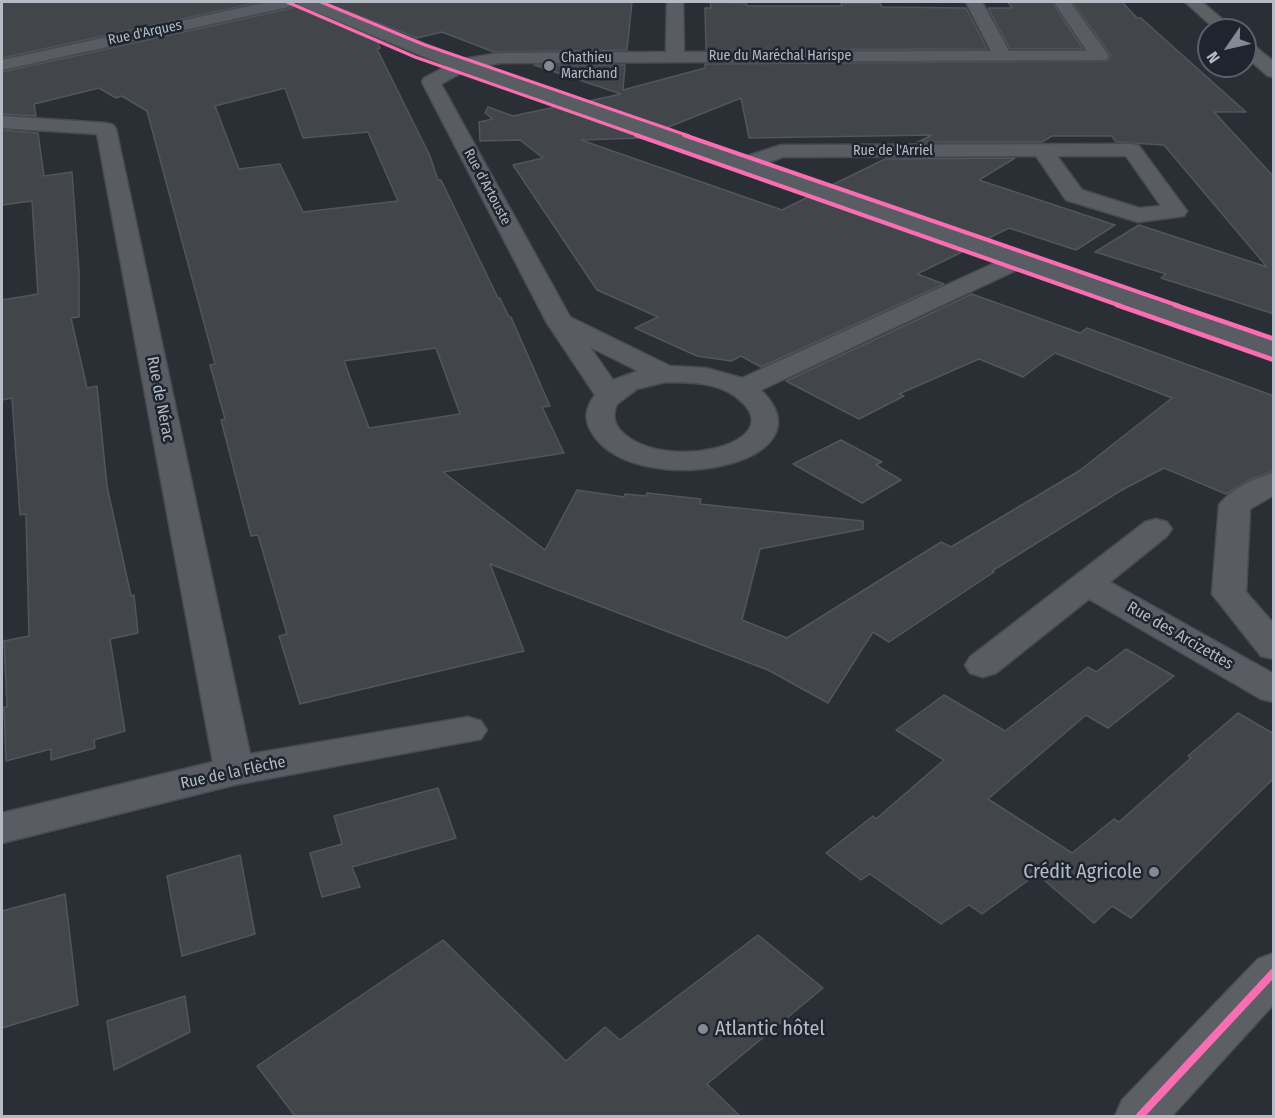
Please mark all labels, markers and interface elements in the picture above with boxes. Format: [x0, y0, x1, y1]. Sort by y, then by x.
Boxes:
street label: Rue d'Arques [107, 17, 183, 49]
north arrow [1197, 18, 1257, 78]
street label: Rue du Maréchal Harispe [709, 48, 851, 64]
text: N [1203, 48, 1224, 67]
place label: Chathieu Marchand [561, 50, 617, 82]
marker: Chathieu Marchand [542, 59, 556, 73]
street label: Rue de l'Arriel [853, 143, 933, 159]
street label: Rue d'Artouste [460, 146, 514, 228]
street label: Rue de Nérac [142, 355, 178, 443]
street label: Rue des Arcizettes [1124, 598, 1236, 674]
street label: Rue de la Flèche [179, 753, 287, 793]
place label: Crédit Agricole [1023, 860, 1142, 884]
marker: Crédit Agricole [1147, 865, 1161, 879]
place label: Atlantic hôtel [715, 1017, 825, 1041]
marker: Atlantic hôtel [696, 1022, 710, 1036]

